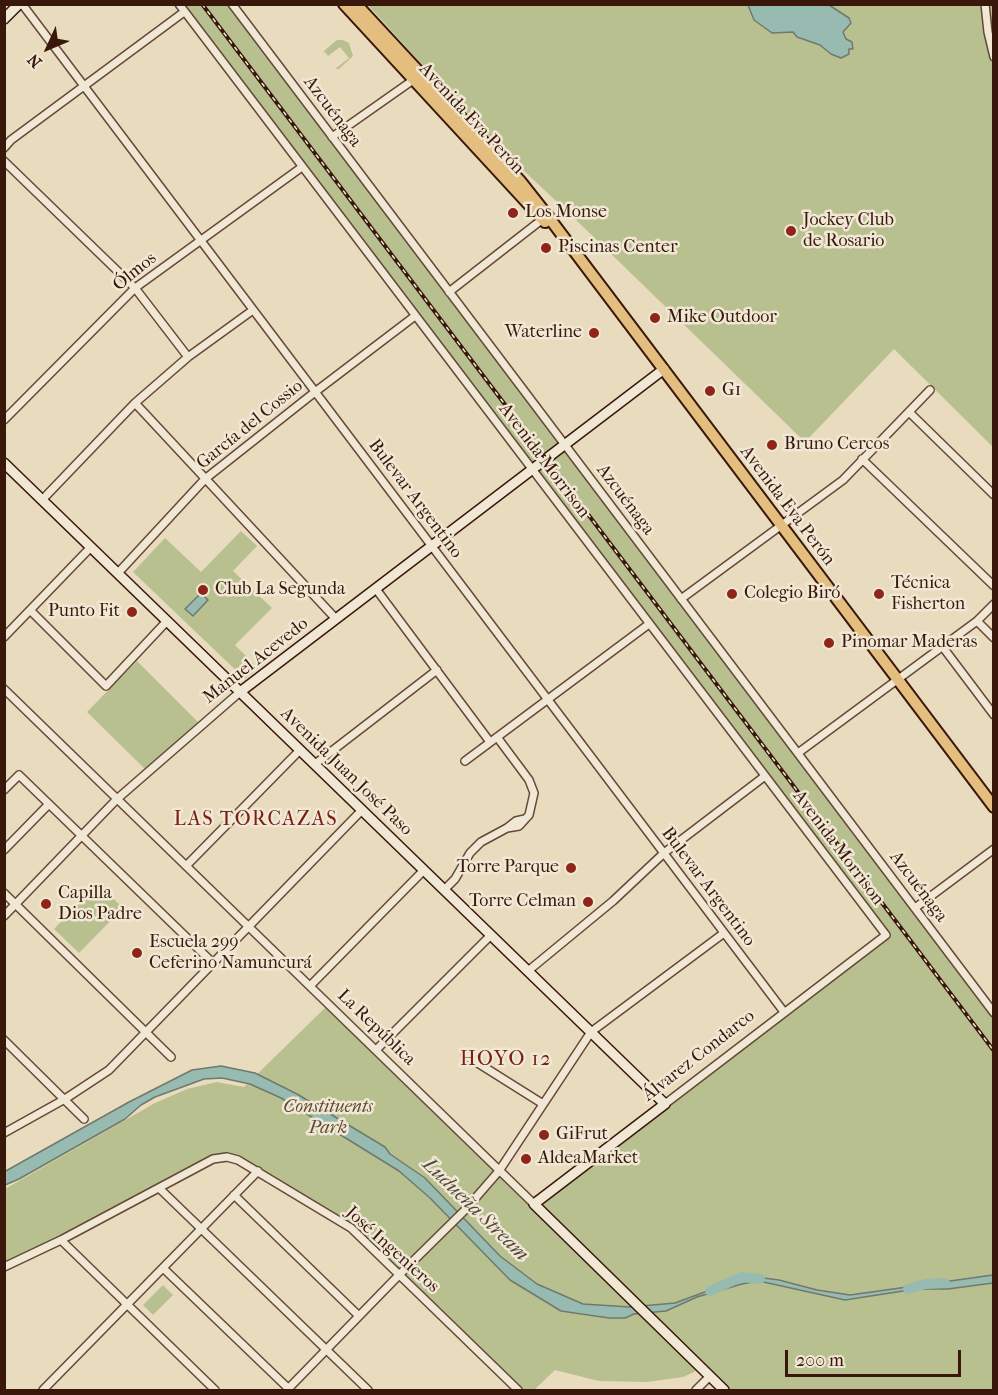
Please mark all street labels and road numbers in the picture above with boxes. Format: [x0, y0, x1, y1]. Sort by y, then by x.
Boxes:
street label: Avenida Eva Perón [414, 59, 528, 179]
street label: Azcuénaga [298, 72, 366, 152]
street label: Ólmos [109, 248, 161, 296]
street label: García del Cossio [193, 376, 307, 474]
street label: Avenida Morrison [494, 399, 594, 523]
street label: Bulevar Argentino [363, 435, 467, 563]
street label: Avenida Eva Perón [735, 442, 839, 570]
street label: Azcuénaga [591, 460, 659, 540]
street label: Manuel Acevedo [199, 613, 313, 709]
street label: Avenida Juan José Paso [275, 703, 417, 841]
street label: Avenida Morrison [788, 786, 888, 910]
street label: Bulevar Argentino [656, 823, 760, 951]
street label: Azcuénaga [884, 847, 952, 927]
street label: La República [332, 985, 420, 1071]
street label: Álvarez Condarco [639, 1006, 759, 1106]
street label: José Ingenieros [341, 1202, 443, 1298]

